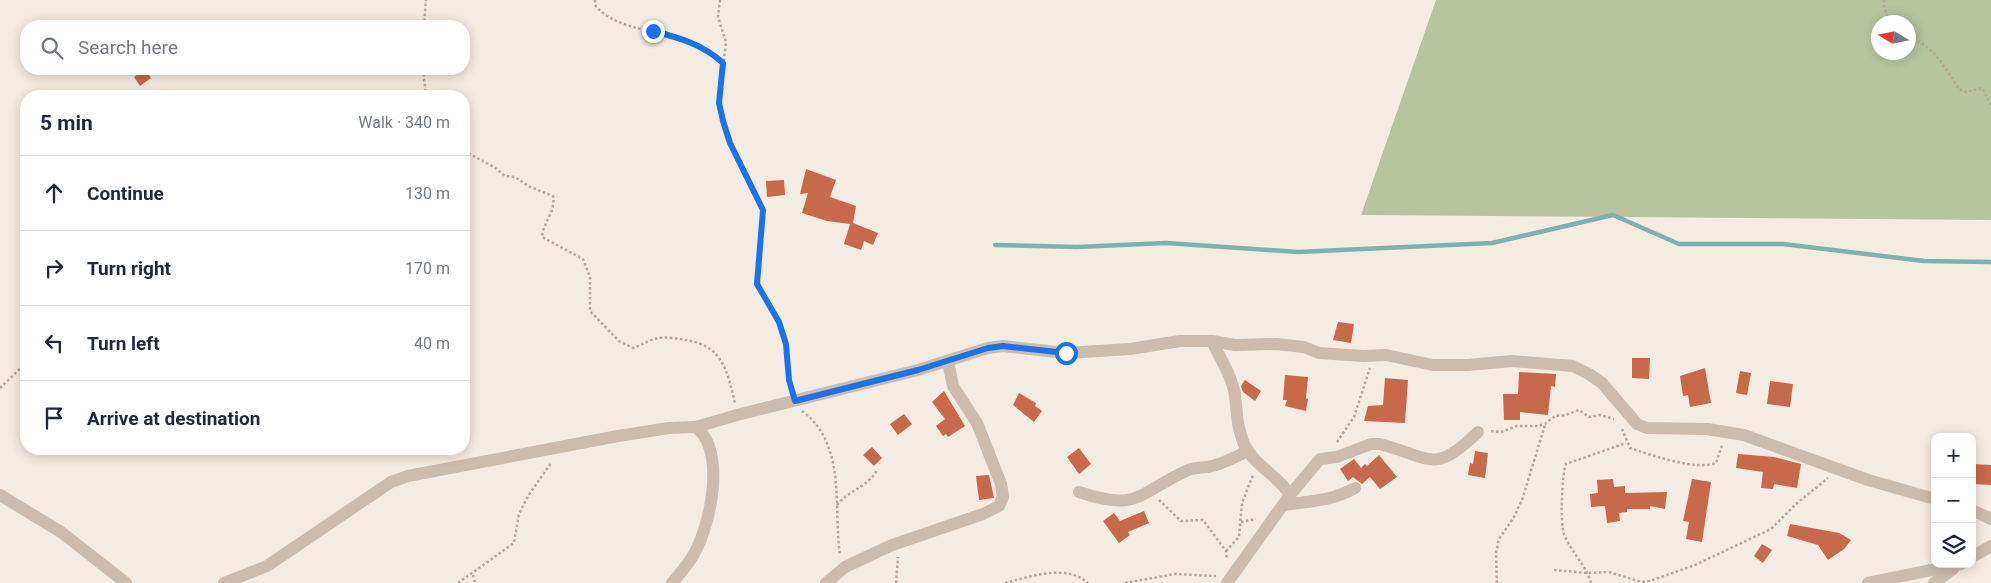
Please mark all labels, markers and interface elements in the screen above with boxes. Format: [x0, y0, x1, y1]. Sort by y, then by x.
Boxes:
north arrow [1871, 15, 1916, 60]
search box [20, 20, 470, 75]
route end [642, 20, 665, 43]
icon: search [38, 34, 66, 62]
text: Search here [78, 36, 178, 59]
text: 5 min [40, 111, 93, 135]
text: Walk · 340 m [358, 113, 450, 132]
icon: ahead [40, 179, 68, 207]
text: Continue [87, 182, 164, 205]
text: 130 m [405, 184, 450, 203]
icon: right [40, 254, 68, 282]
text: Turn right [87, 257, 171, 280]
text: 170 m [405, 259, 450, 278]
icon: left [40, 329, 68, 357]
text: Turn left [87, 332, 160, 355]
text: 40 m [414, 334, 450, 353]
route start [1055, 342, 1078, 365]
icon: arrive [40, 404, 68, 432]
text: Arrive at destination [87, 407, 260, 430]
map controls [1931, 433, 1976, 568]
button: + [1931, 433, 1976, 478]
button: − [1931, 478, 1976, 523]
button: layers [1931, 523, 1976, 568]

